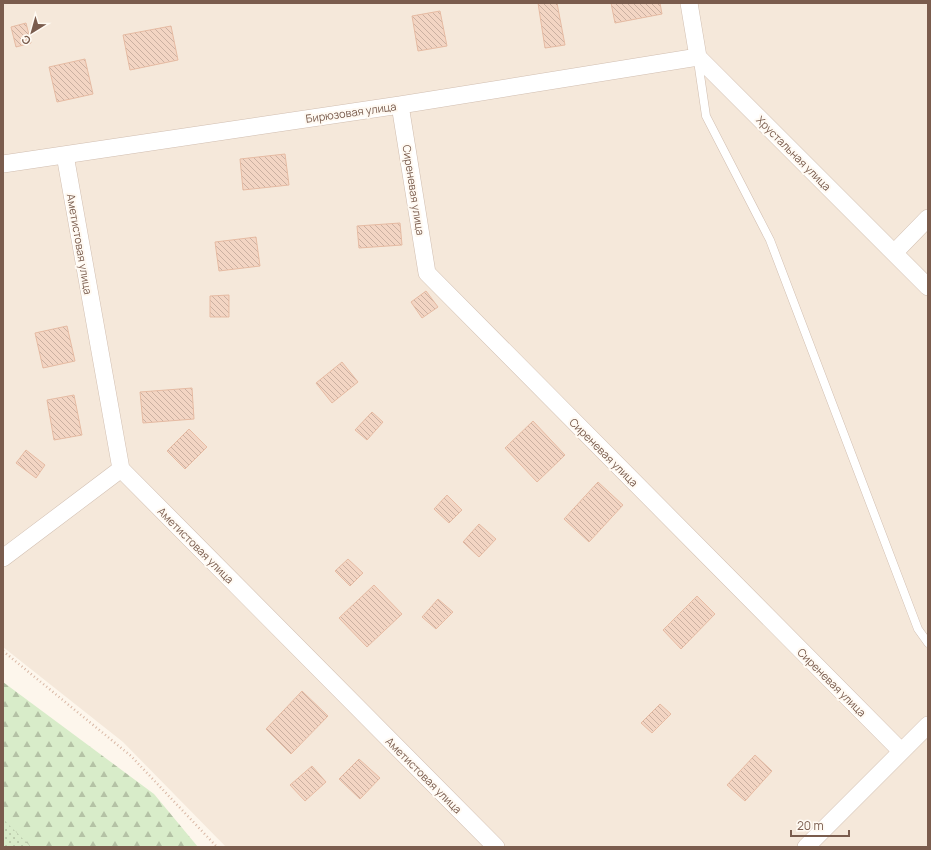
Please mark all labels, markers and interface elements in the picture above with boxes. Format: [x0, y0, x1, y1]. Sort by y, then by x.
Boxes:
north arrow [12, 12, 52, 52]
text: С [18, 32, 33, 49]
street label: Бирюзовая улица [305, 98, 397, 126]
street label: Хрустальная улица [753, 112, 835, 194]
street label: Сиреневая улица [399, 144, 429, 236]
street label: Аметистовая улица [64, 192, 96, 296]
street label: Сиреневая улица [566, 414, 642, 490]
street label: Аметистовая улица [155, 504, 237, 586]
street label: Сиреневая улица [794, 644, 870, 720]
street label: Аметистовая улица [383, 734, 465, 816]
scale bar [791, 812, 849, 838]
text: 20 m [797, 817, 824, 834]

